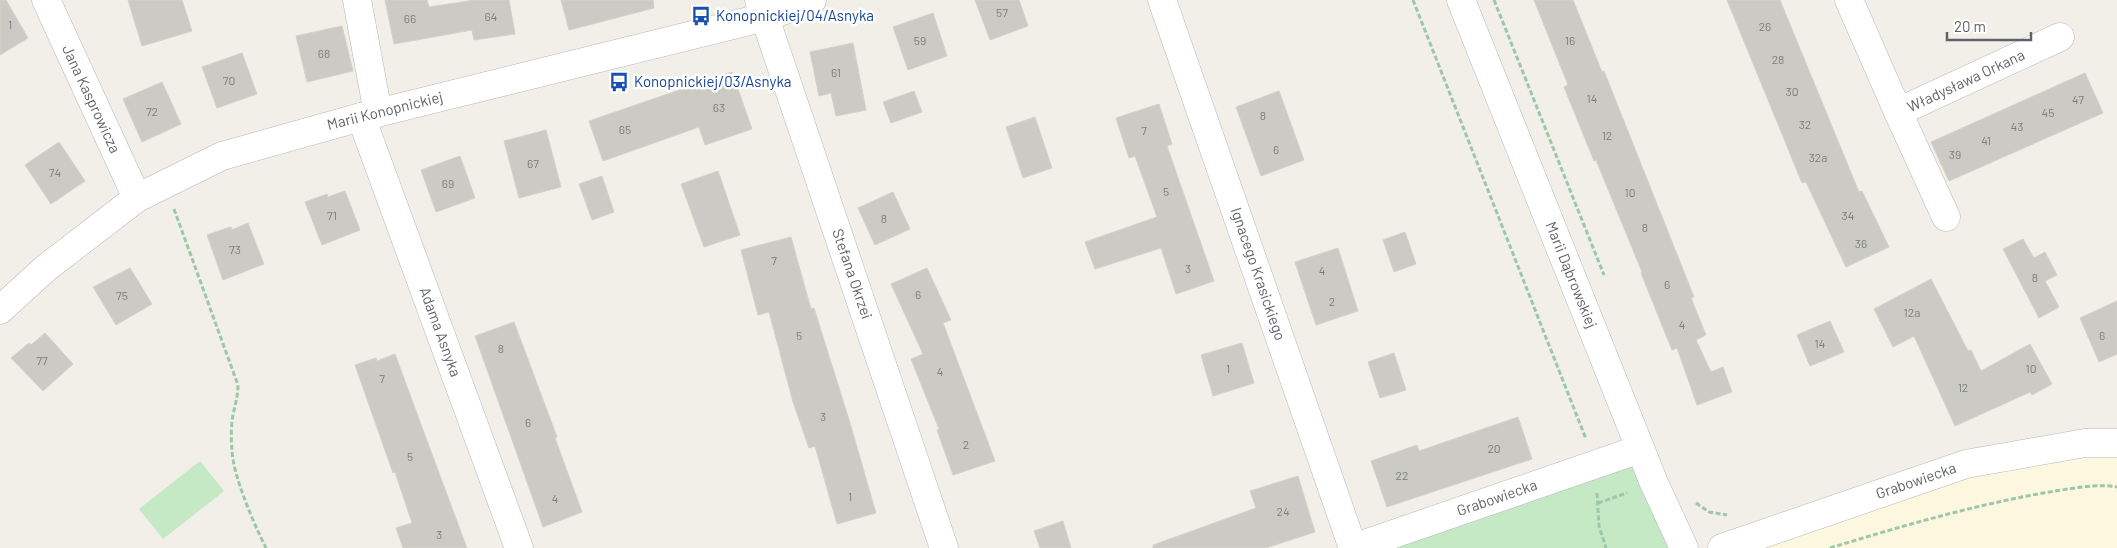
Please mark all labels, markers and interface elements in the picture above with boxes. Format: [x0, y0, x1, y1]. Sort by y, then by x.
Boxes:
bus stop icon: Konopnickiej/04/Asnyka [690, 5, 712, 27]
house number: 57 [996, 5, 1008, 19]
place label: Konopnickiej/04/Asnyka [716, 6, 874, 24]
house number: 64 [485, 9, 497, 23]
scale bar [1947, 10, 2031, 42]
house number: 66 [404, 11, 416, 25]
house number: 1 [8, 17, 12, 31]
text: 20 m [1954, 17, 1986, 35]
house number: 26 [1759, 19, 1771, 33]
house number: 59 [914, 33, 926, 47]
house number: 16 [1565, 33, 1575, 47]
street label: Jana Kasprowicza [59, 42, 125, 156]
street label: Władysława Orkana [1904, 45, 2027, 115]
house number: 68 [318, 46, 330, 60]
house number: 28 [1772, 52, 1784, 66]
house number: 61 [831, 65, 841, 79]
bus stop icon: Konopnickiej/03/Asnyka [608, 71, 630, 93]
place label: Konopnickiej/03/Asnyka [634, 72, 791, 90]
house number: 70 [223, 73, 235, 87]
house number: 30 [1786, 84, 1798, 98]
street label: Marii Konopnickiej [325, 87, 445, 133]
house number: 14 [1587, 91, 1597, 105]
house number: 47 [2072, 92, 2084, 106]
house number: 63 [713, 100, 725, 114]
house number: 72 [146, 104, 158, 118]
house number: 45 [2042, 105, 2054, 119]
house number: 8 [1260, 108, 1266, 122]
house number: 32 [1799, 117, 1811, 131]
house number: 43 [2011, 119, 2023, 133]
house number: 65 [619, 122, 631, 136]
house number: 7 [1141, 123, 1147, 137]
house number: 12 [1602, 128, 1612, 142]
house number: 41 [1981, 133, 1991, 147]
house number: 6 [1273, 142, 1279, 156]
house number: 39 [1949, 147, 1961, 161]
house number: 32a [1809, 150, 1827, 164]
house number: 67 [527, 156, 539, 170]
house number: 74 [49, 165, 61, 179]
house number: 69 [442, 176, 454, 190]
house number: 5 [1163, 184, 1169, 198]
house number: 10 [1625, 185, 1635, 199]
street label: Ignacego Krasickiego [1228, 205, 1290, 342]
house number: 71 [327, 208, 337, 222]
house number: 34 [1842, 208, 1854, 222]
house number: 8 [881, 211, 887, 225]
street label: Marii Dąbrowskiej [1542, 219, 1602, 331]
house number: 8 [1642, 220, 1648, 234]
street label: Stefana Okrzei [829, 226, 877, 321]
house number: 36 [1855, 236, 1867, 250]
house number: 73 [229, 242, 241, 256]
house number: 7 [771, 253, 777, 267]
house number: 3 [1185, 261, 1191, 275]
house number: 4 [1319, 263, 1325, 277]
house number: 8 [2032, 270, 2038, 284]
house number: 6 [1664, 277, 1670, 291]
street label: Adama Asnyka [416, 284, 465, 379]
house number: 6 [915, 287, 921, 301]
house number: 75 [116, 288, 128, 302]
house number: 2 [1329, 294, 1335, 308]
house number: 12a [1904, 305, 1920, 319]
house number: 4 [1679, 317, 1685, 331]
house number: 5 [796, 328, 802, 342]
house number: 6 [2099, 328, 2105, 342]
house number: 14 [1815, 336, 1825, 350]
house number: 8 [498, 341, 504, 355]
house number: 77 [36, 353, 48, 367]
house number: 1 [1226, 361, 1230, 375]
house number: 10 [2026, 361, 2036, 375]
house number: 4 [937, 364, 943, 378]
house number: 7 [379, 371, 385, 385]
house number: 12 [1958, 380, 1968, 394]
house number: 3 [820, 409, 826, 423]
house number: 6 [525, 415, 531, 429]
house number: 2 [963, 437, 969, 451]
house number: 20 [1487, 441, 1501, 455]
house number: 5 [407, 449, 413, 463]
street label: Grabowiecka [1873, 458, 1958, 502]
house number: 22 [1396, 468, 1408, 482]
street label: Grabowiecka [1454, 475, 1539, 519]
house number: 1 [848, 489, 852, 503]
house number: 4 [552, 491, 558, 505]
house number: 24 [1276, 504, 1290, 518]
house number: 3 [436, 527, 442, 541]

